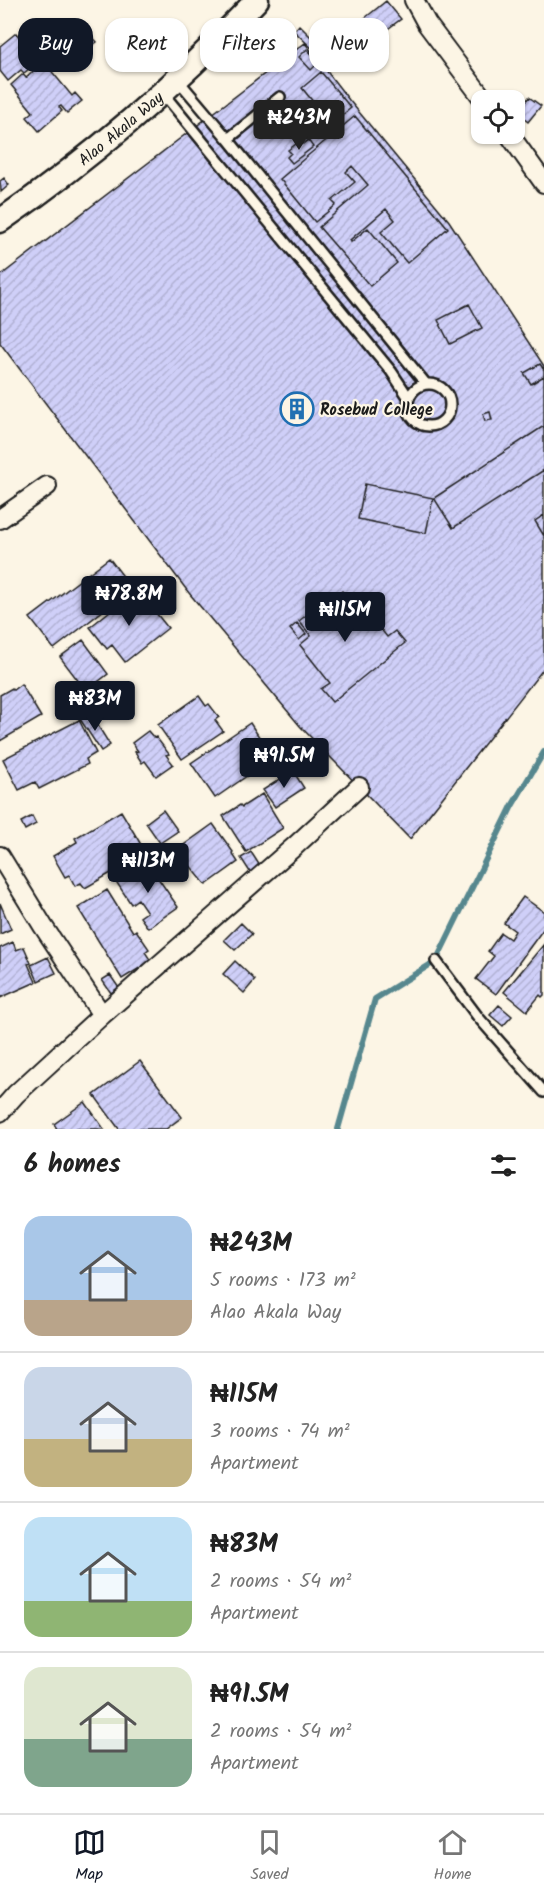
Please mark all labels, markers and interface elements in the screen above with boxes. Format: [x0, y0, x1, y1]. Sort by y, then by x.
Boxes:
chip: Buy [18, 18, 93, 72]
chip: Rent [105, 18, 188, 72]
chip: Filters [200, 18, 297, 72]
chip: New [309, 18, 389, 72]
street label: Alao Akala Way [73, 86, 170, 173]
map controls [471, 90, 525, 144]
button: locate [471, 90, 525, 144]
pin: ₦243M [257, 100, 341, 151]
text: ₦243M [267, 103, 331, 135]
building icon: Rosebud College [279, 391, 315, 427]
place label: Rosebud College [320, 398, 433, 423]
pin: ₦78.8M [80, 576, 178, 627]
text: ₦78.8M [95, 579, 163, 611]
pin: ₦115M [303, 592, 387, 643]
text: ₦115M [319, 595, 371, 627]
pin: ₦83M [59, 681, 131, 732]
text: ₦83M [69, 684, 121, 716]
pin: ₦91.5M [235, 738, 333, 789]
text: ₦91.5M [254, 741, 314, 773]
pin: ₦113M [106, 843, 190, 894]
text: ₦113M [122, 846, 174, 878]
text: 6 homes [24, 1144, 121, 1186]
icon: filters [487, 1149, 520, 1182]
text: ₦243M [210, 1223, 292, 1265]
icon: home [72, 1240, 144, 1312]
text: 5 rooms · 173 m² [210, 1265, 356, 1297]
text: Alao Akala Way [210, 1297, 341, 1329]
text: ₦115M [210, 1374, 277, 1416]
icon: home [72, 1391, 144, 1463]
text: 3 rooms · 74 m² [210, 1416, 350, 1448]
text: Apartment [210, 1448, 299, 1480]
text: ₦83M [210, 1524, 278, 1566]
icon: home [72, 1541, 144, 1613]
text: 2 rooms · 54 m² [210, 1566, 351, 1598]
text: Apartment [210, 1598, 299, 1630]
text: ₦91.5M [210, 1674, 289, 1716]
icon: home [72, 1691, 144, 1763]
text: 2 rooms · 54 m² [210, 1716, 351, 1748]
text: Apartment [210, 1748, 299, 1780]
tab: Map [73, 1826, 106, 1887]
tab: Saved [251, 1826, 289, 1887]
tab: Home [434, 1826, 471, 1887]

